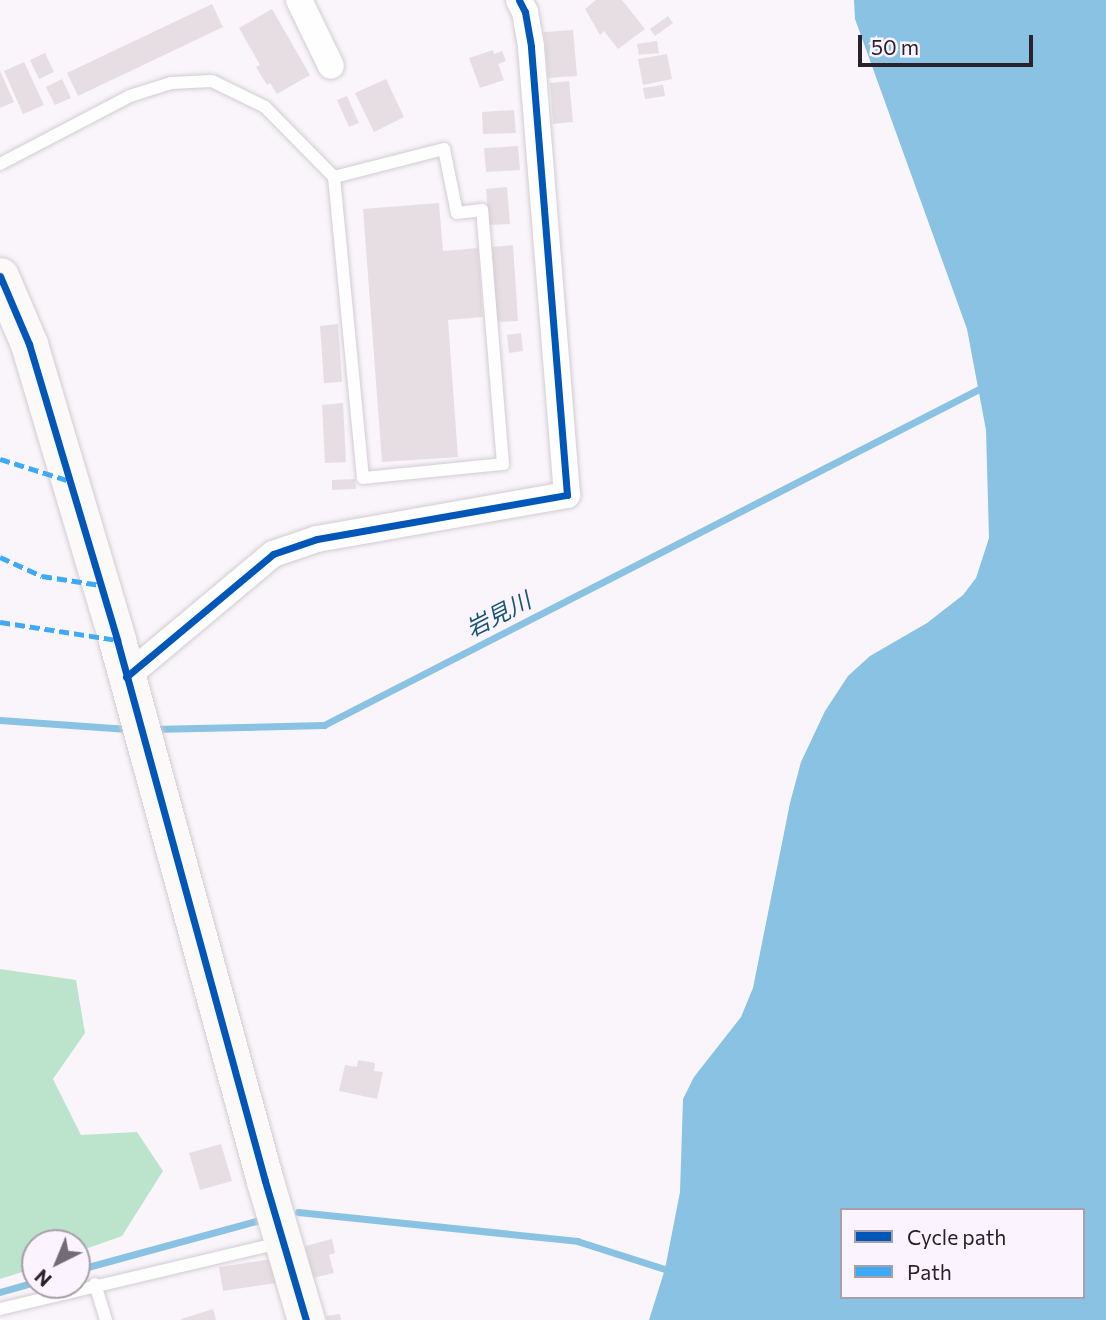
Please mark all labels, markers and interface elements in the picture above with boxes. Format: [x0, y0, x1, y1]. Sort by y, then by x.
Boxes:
scale bar [861, 21, 1036, 65]
text: 50 m [871, 34, 919, 59]
water label: 岩見川 [461, 586, 535, 642]
legend [840, 1208, 1085, 1299]
text: Cycle path [907, 1224, 1006, 1249]
north arrow [21, 1229, 91, 1299]
text: Path [907, 1259, 952, 1284]
text: N [30, 1265, 56, 1292]

